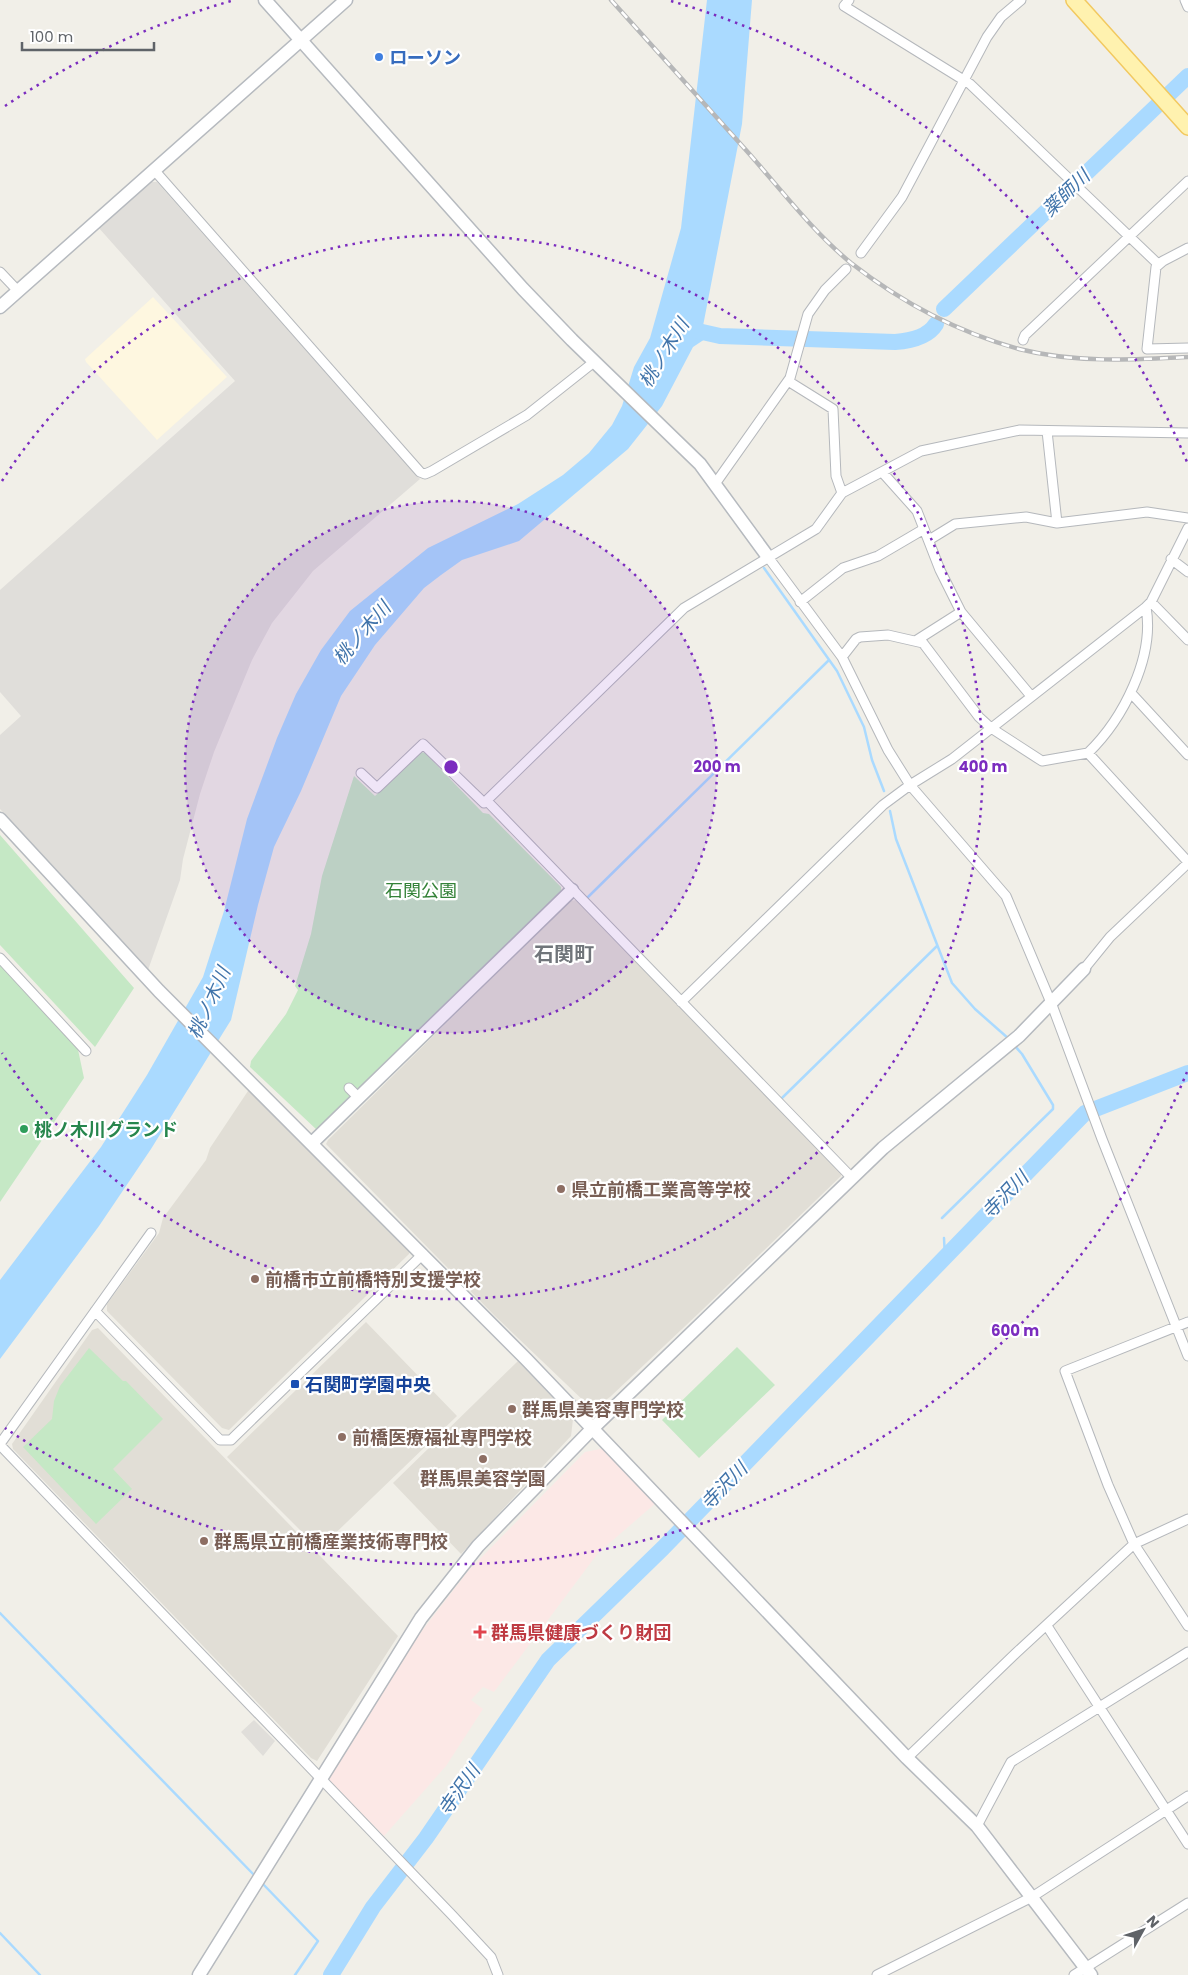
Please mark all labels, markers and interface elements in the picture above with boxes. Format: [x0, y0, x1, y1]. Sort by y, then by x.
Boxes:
scale bar [22, 20, 155, 52]
text: 100 m [30, 26, 73, 47]
place label: ローソン [389, 45, 461, 70]
marker: ローソン [373, 51, 385, 63]
water label: 薬師川 [1036, 162, 1097, 223]
water label: 桃ノ木川 [632, 312, 697, 392]
water label: 桃ノ木川 [327, 594, 398, 671]
text: 200 m [693, 756, 741, 777]
text: 400 m [959, 756, 1008, 777]
centre of rings [442, 758, 460, 776]
park label: 石関公園 [385, 878, 457, 903]
district label: 石関町 [534, 940, 594, 968]
water label: 桃ノ木川 [181, 961, 238, 1043]
place label: 桃ノ木川グランド [34, 1117, 178, 1142]
marker: 桃ノ木川グランド [18, 1123, 30, 1135]
water label: 寺沢川 [975, 1164, 1036, 1225]
place label: 県立前橋工業高等学校 [571, 1177, 751, 1202]
marker: 県立前橋工業高等学校 [555, 1183, 567, 1195]
place label: 前橋市立前橋特別支援学校 [265, 1267, 481, 1292]
marker: 前橋市立前橋特別支援学校 [249, 1273, 261, 1285]
text: 600 m [991, 1320, 1039, 1341]
place label: 石関町学園中央 [305, 1372, 431, 1397]
marker: 石関町学園中央 [289, 1378, 301, 1390]
place label: 群馬県美容専門学校 [522, 1397, 684, 1422]
marker: 群馬県美容専門学校 [506, 1403, 518, 1415]
place label: 前橋医療福祉専門学校 [352, 1425, 532, 1450]
marker: 前橋医療福祉専門学校 [336, 1431, 348, 1443]
marker: 群馬県美容学園 [477, 1453, 489, 1465]
water label: 寺沢川 [694, 1455, 755, 1516]
place label: 群馬県美容学園 [420, 1466, 546, 1491]
place label: 群馬県立前橋産業技術専門校 [214, 1529, 448, 1554]
marker: 群馬県立前橋産業技術専門校 [198, 1535, 210, 1547]
place label: 群馬県健康づくり財団 [491, 1620, 671, 1645]
marker: 群馬県健康づくり財団 [473, 1625, 487, 1639]
water label: 寺沢川 [432, 1757, 488, 1821]
north arrow [1118, 1905, 1168, 1955]
text: N [1142, 1911, 1164, 1932]

